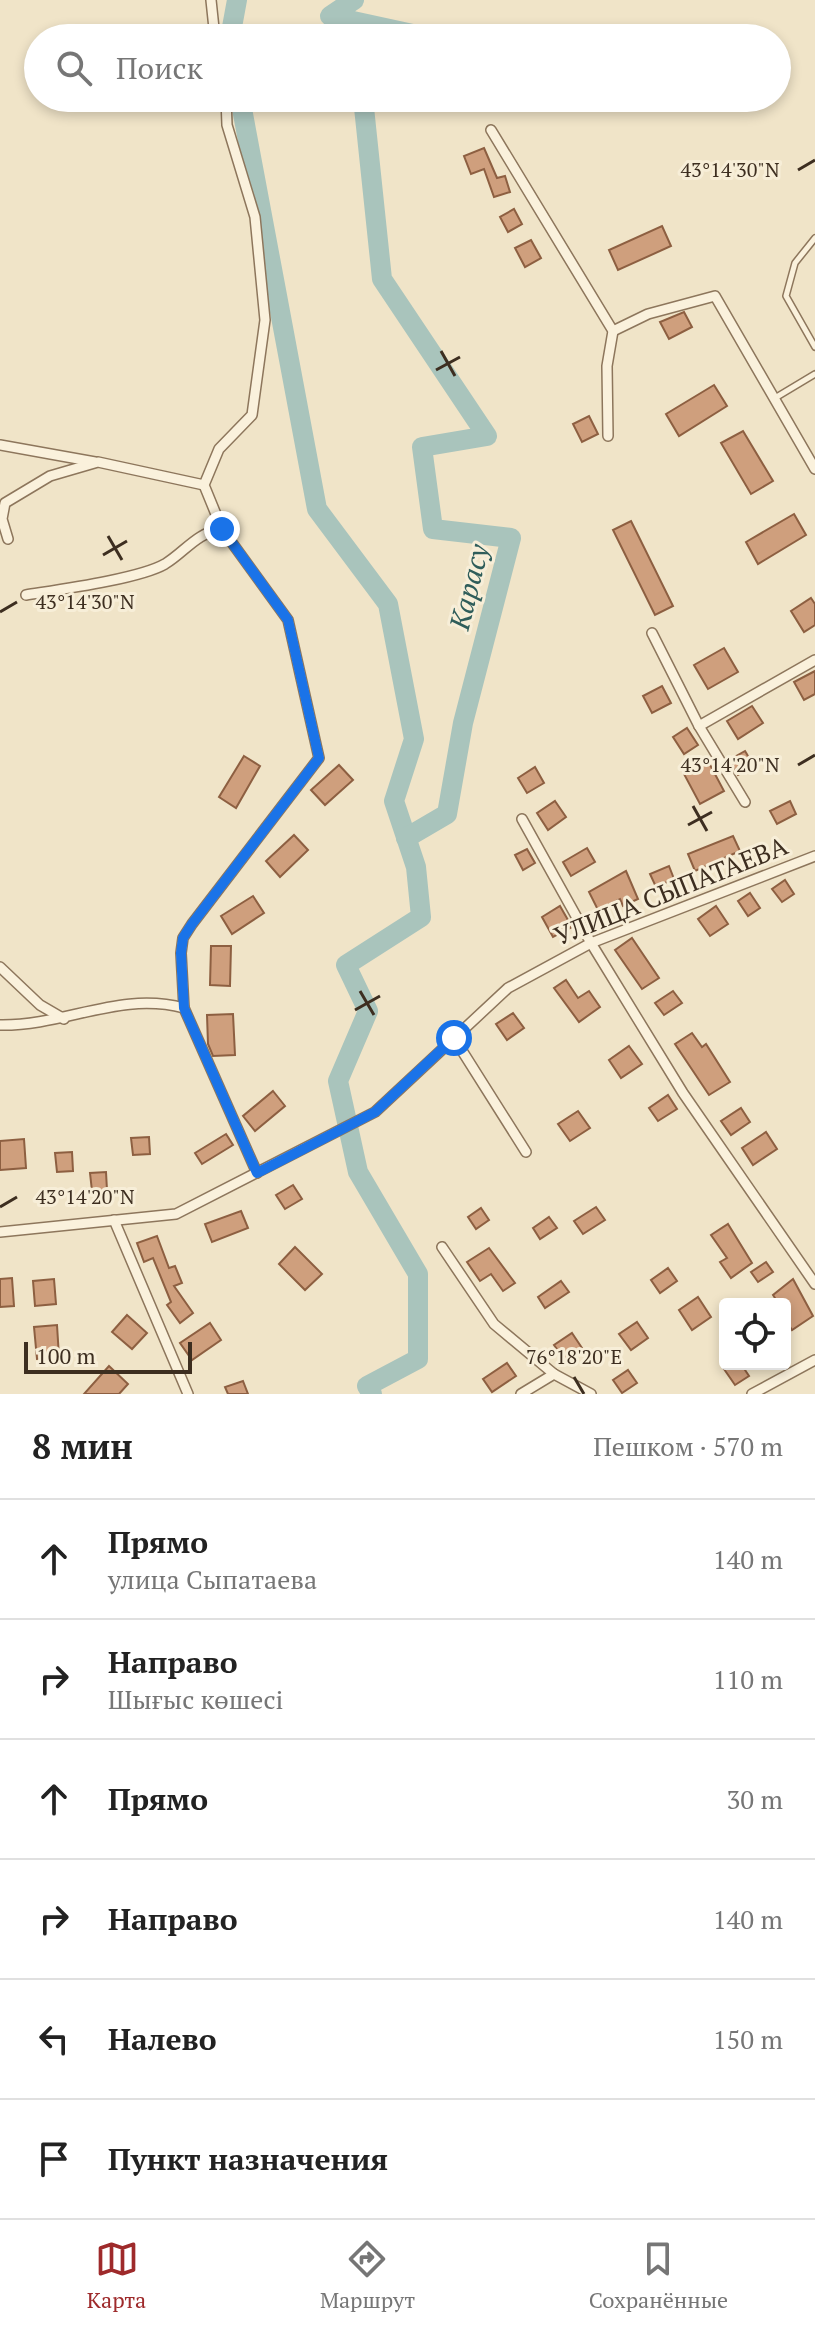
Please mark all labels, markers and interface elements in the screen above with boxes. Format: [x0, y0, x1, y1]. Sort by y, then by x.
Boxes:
search box [24, 24, 791, 112]
icon: search [52, 46, 96, 90]
text: Поиск [116, 48, 203, 88]
text: 43°14'30"N [680, 156, 780, 183]
route end [204, 511, 240, 547]
water label: Карасу [440, 539, 497, 634]
text: 43°14'30"N [35, 588, 135, 615]
text: 43°14'20"N [680, 751, 780, 778]
street label: УЛИЦА СЫПАТАЕВА [549, 828, 792, 952]
route start [436, 1020, 472, 1056]
text: 43°14'20"N [35, 1183, 135, 1210]
map controls [719, 1298, 791, 1370]
button: locate [719, 1298, 791, 1370]
scale bar [24, 1338, 192, 1374]
text: 100 m [36, 1341, 96, 1370]
text: 76°18'20"E [526, 1343, 622, 1370]
text: 8 мин [32, 1424, 133, 1469]
text: Пешком · 570 m [593, 1429, 783, 1463]
text: Прямо [108, 1522, 208, 1562]
icon: ahead [32, 1537, 76, 1581]
text: 140 m [713, 1542, 783, 1576]
text: улица Сыпатаева [108, 1562, 317, 1596]
text: Направо [108, 1642, 238, 1682]
icon: right [32, 1657, 76, 1701]
text: 110 m [713, 1662, 783, 1696]
text: Шығыс көшесі [108, 1682, 283, 1716]
icon: ahead [32, 1777, 76, 1821]
text: Прямо [108, 1779, 208, 1819]
text: 30 m [727, 1782, 783, 1816]
icon: right [32, 1897, 76, 1941]
text: Направо [108, 1899, 238, 1939]
text: 140 m [713, 1902, 783, 1936]
icon: left [32, 2017, 76, 2061]
text: Налево [108, 2019, 217, 2059]
text: 150 m [713, 2022, 783, 2056]
icon: arrive [32, 2137, 76, 2181]
text: Пункт назначения [108, 2139, 388, 2179]
tab: Карта [87, 2237, 146, 2314]
tab: Маршрут [320, 2237, 415, 2314]
tab: Сохранённые [589, 2237, 728, 2314]

